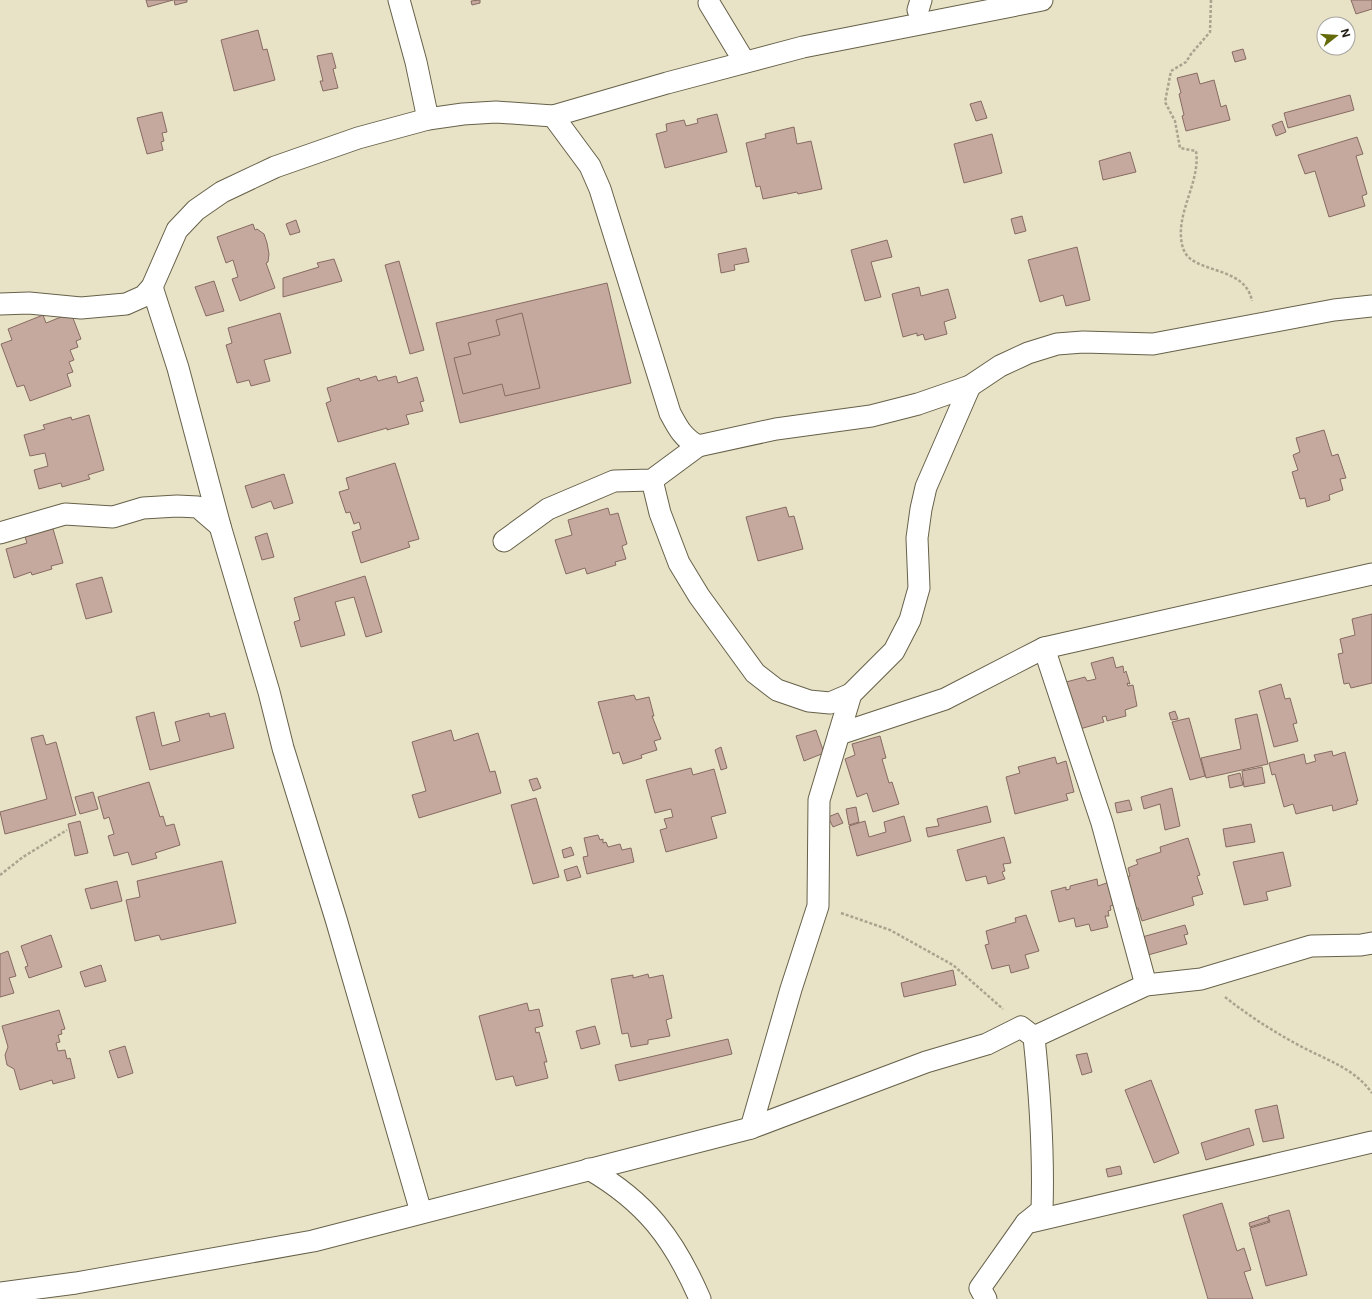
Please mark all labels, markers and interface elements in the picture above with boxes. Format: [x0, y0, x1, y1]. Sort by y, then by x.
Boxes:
north arrow [1316, 16, 1356, 56]
text: N [1338, 27, 1353, 39]

